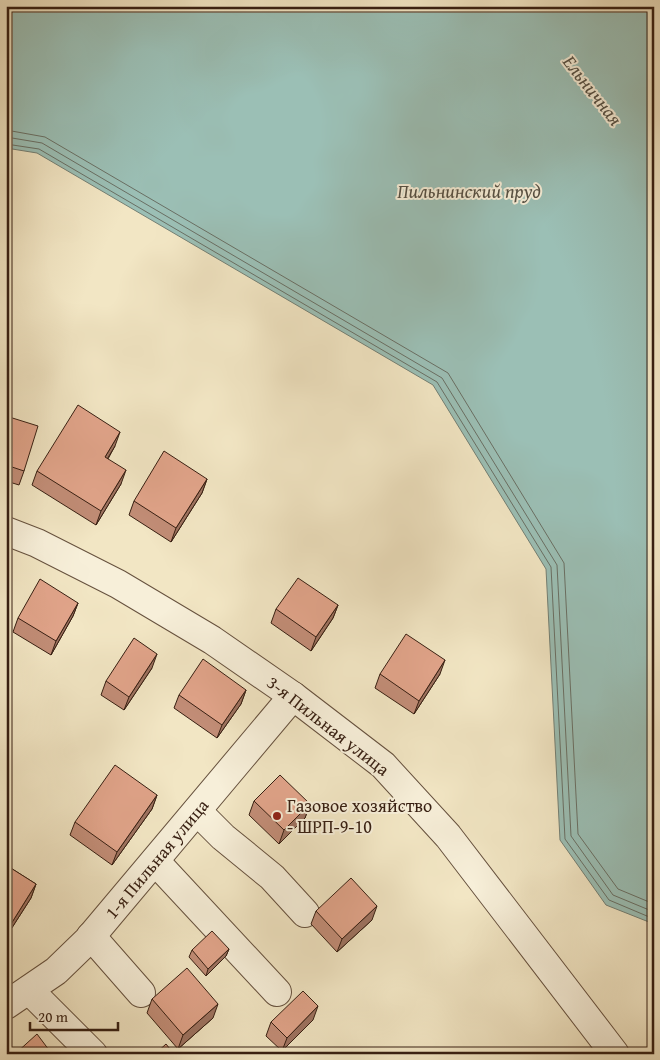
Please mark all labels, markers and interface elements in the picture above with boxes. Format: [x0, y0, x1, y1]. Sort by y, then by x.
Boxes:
water label: Ельничная [556, 48, 630, 131]
water label: Пильнинский пруд [397, 177, 541, 205]
street label: 3-я Пильная улица [261, 669, 396, 782]
street label: 1-я Пильная улица [98, 792, 215, 925]
place label: Газовое хозяйство - ШРП-9-10 [287, 792, 432, 840]
marker: Газовое хозяйство - ШРП-9-10 [271, 810, 283, 822]
scale bar [30, 1000, 118, 1032]
text: 20 m [38, 1006, 69, 1027]

